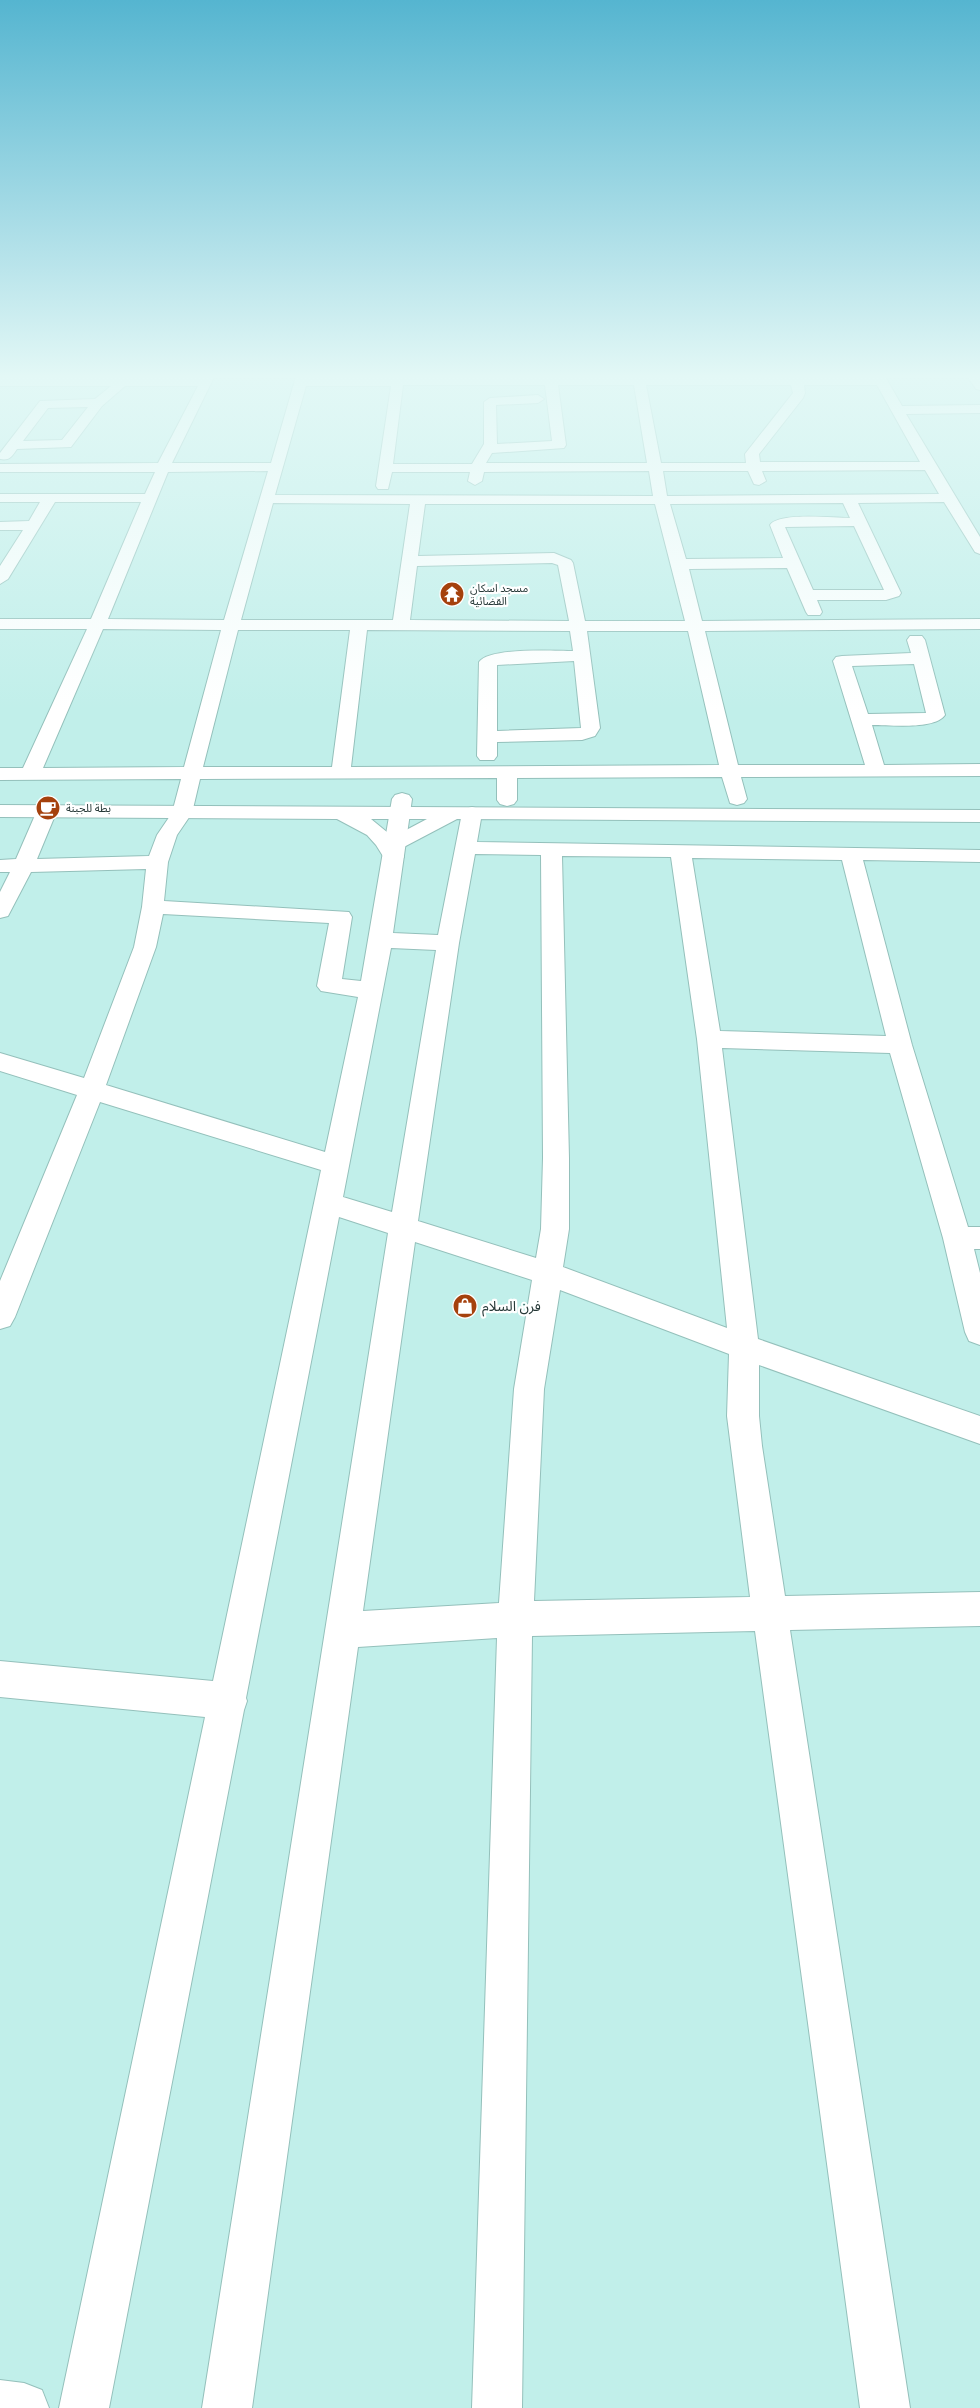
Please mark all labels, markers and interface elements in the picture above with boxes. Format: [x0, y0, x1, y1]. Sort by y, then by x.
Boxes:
temple icon: مسجد اسكان القضائية [439, 581, 465, 607]
place label: مسجد اسكان القضائية [470, 582, 528, 608]
cafe icon: بطة للجبنة [35, 795, 61, 821]
place label: بطة للجبنة [66, 802, 111, 815]
shop icon: فرن السلام [452, 1293, 478, 1319]
place label: فرن السلام [482, 1298, 541, 1317]

